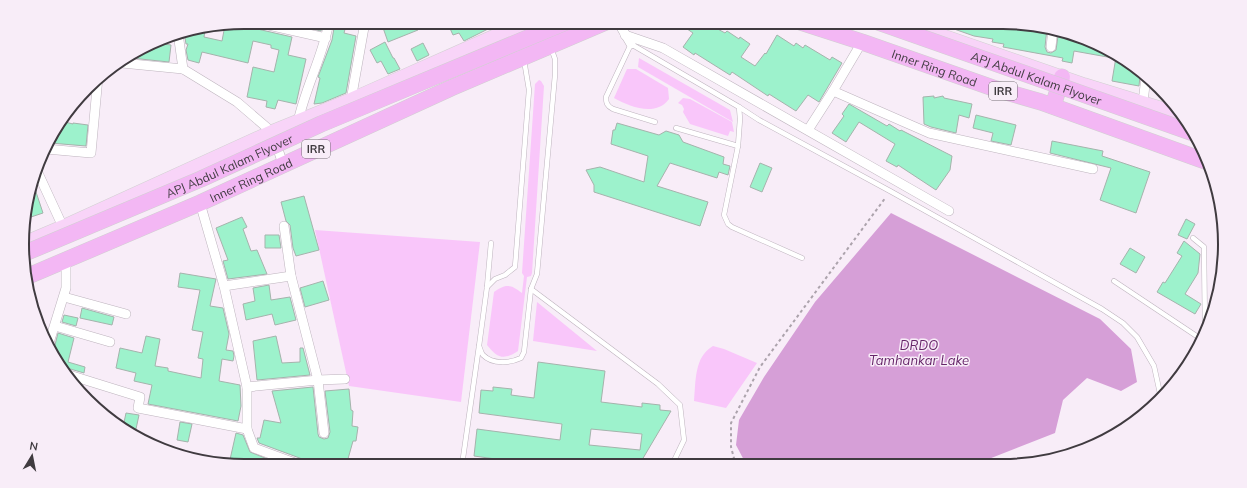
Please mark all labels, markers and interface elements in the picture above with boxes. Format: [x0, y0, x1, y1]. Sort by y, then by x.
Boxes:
street label: Inner Ring Road [890, 46, 979, 89]
street label: APJ Abdul Kalam Flyover [969, 48, 1104, 108]
road number: IRR [989, 82, 1017, 100]
street label: APJ Abdul Kalam Flyover [163, 130, 295, 201]
road number: IRR [302, 140, 330, 158]
street label: Inner Ring Road [207, 154, 295, 205]
water label: DRDO Tamhankar Lake [869, 337, 969, 368]
north arrow [12, 436, 52, 476]
text: N [28, 439, 39, 454]

